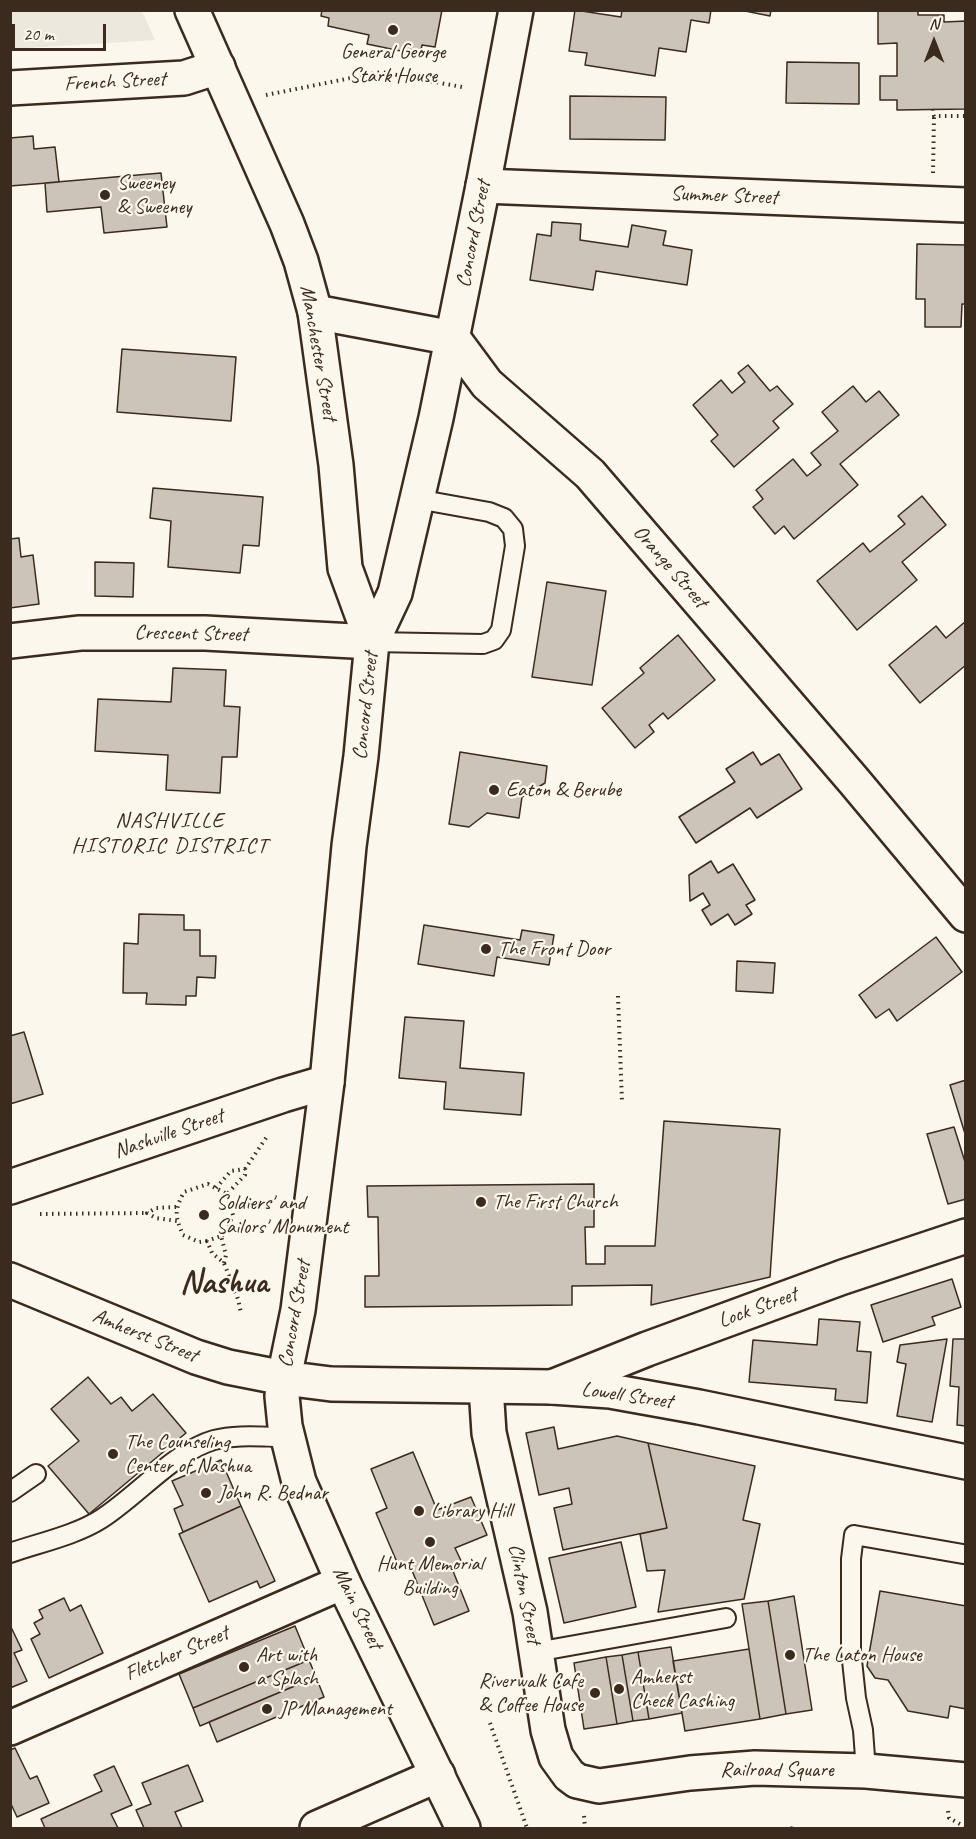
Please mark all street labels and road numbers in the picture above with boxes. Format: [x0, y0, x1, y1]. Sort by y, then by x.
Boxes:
street label: French Street [64, 67, 166, 97]
street label: Concord Street [451, 178, 497, 290]
street label: Summer Street [670, 182, 778, 210]
street label: Manchester Street [294, 283, 342, 423]
street label: Orange Street [627, 520, 713, 614]
street label: Crescent Street [134, 620, 248, 648]
street label: Concord Street [348, 651, 384, 761]
street label: Nashville Street [111, 1104, 227, 1164]
street label: Concord Street [273, 1259, 317, 1369]
street label: Lock Street [715, 1282, 801, 1334]
street label: Amherst Street [89, 1303, 201, 1369]
street label: Lowell Street [580, 1377, 674, 1415]
street label: Clinton Street [502, 1542, 546, 1646]
street label: Main Street [326, 1563, 388, 1653]
street label: Fletcher Street [121, 1621, 233, 1687]
street label: Railroad Square [720, 1757, 834, 1783]

